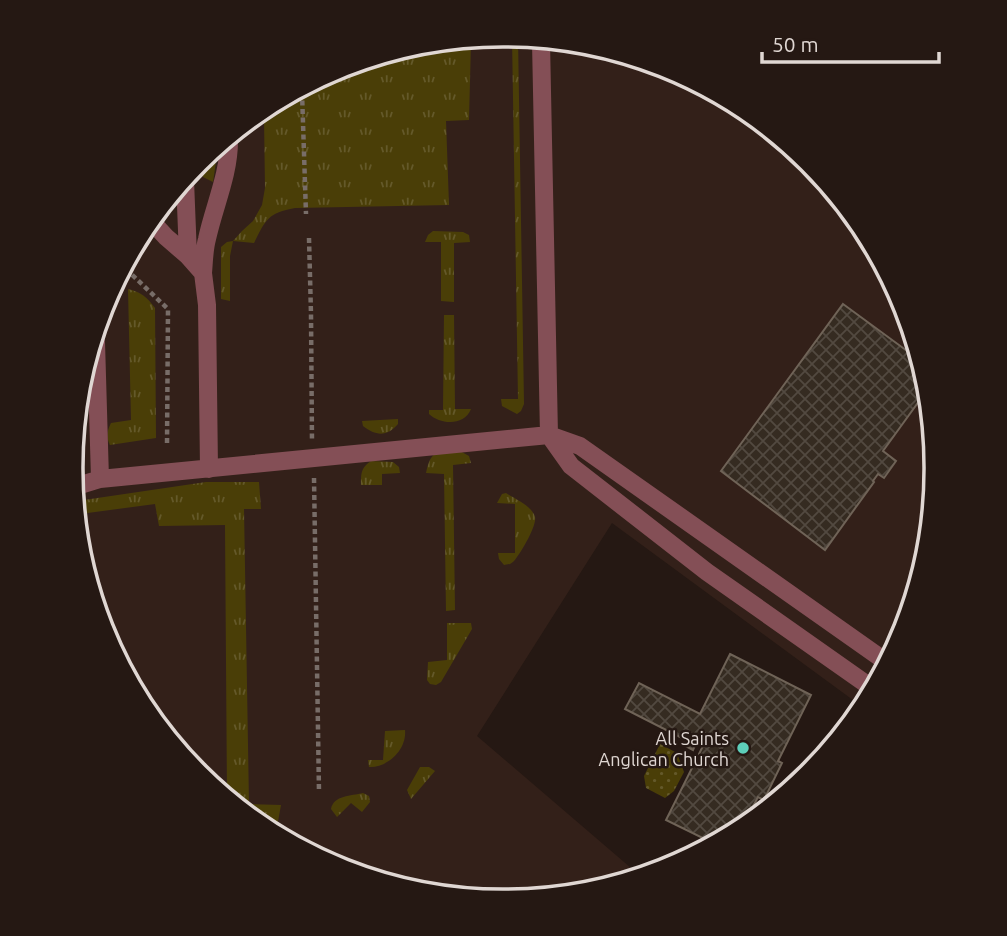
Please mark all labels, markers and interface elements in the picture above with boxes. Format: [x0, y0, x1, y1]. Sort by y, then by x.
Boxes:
scale bar [762, 21, 939, 65]
text: 50 m [772, 32, 819, 56]
place label: All Saints Anglican Church [599, 728, 729, 769]
marker: All Saints Anglican Church [735, 740, 751, 756]

